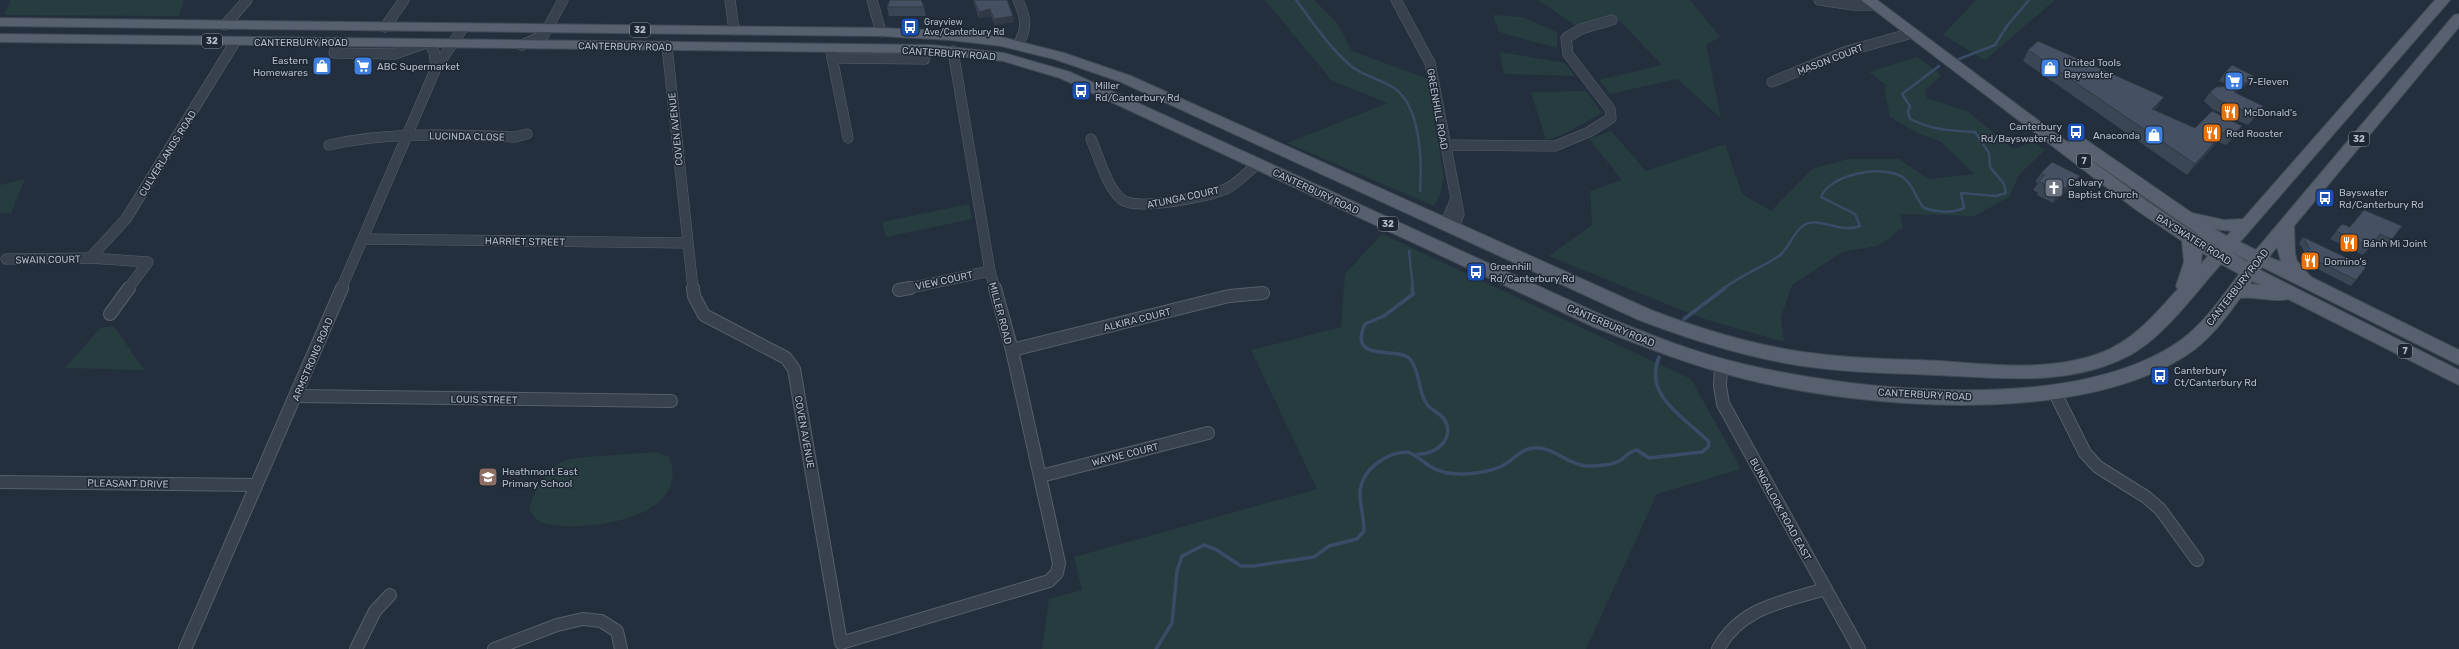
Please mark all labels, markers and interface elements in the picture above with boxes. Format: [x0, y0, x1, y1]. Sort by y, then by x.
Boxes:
bus stop icon: Grayview Ave/Canterbury Rd [899, 16, 921, 38]
place label: Grayview Ave/Canterbury Rd [924, 17, 1004, 37]
road number: 32 [630, 23, 650, 37]
road number: 32 [202, 34, 222, 48]
street label: CANTERBURY ROAD [254, 37, 348, 49]
street label: CANTERBURY ROAD [578, 40, 672, 54]
street label: MASON COURT [1796, 42, 1865, 78]
street label: CANTERBURY ROAD [902, 45, 996, 63]
place label: Eastern Homewares [253, 55, 308, 79]
shop icon: Eastern Homewares [311, 55, 333, 77]
supermarket icon: ABC Supermarket [352, 55, 374, 77]
shop icon: United Tools Bayswater [2039, 57, 2061, 79]
place label: United Tools Bayswater [2064, 57, 2121, 81]
place label: ABC Supermarket [377, 61, 460, 73]
street label: GREENHILL ROAD [1424, 67, 1450, 151]
supermarket icon: 7-Eleven [2223, 70, 2245, 92]
place label: 7-Eleven [2248, 76, 2288, 88]
bus stop icon: Miller Rd/Canterbury Rd [1070, 80, 1092, 102]
place label: Miller Rd/Canterbury Rd [1095, 80, 1179, 104]
street label: COVEN AVENUE [666, 92, 686, 166]
restaurant icon: McDonald's [2219, 101, 2241, 123]
place label: McDonald's [2244, 107, 2297, 119]
street label: CULVERLANDS ROAD [136, 108, 199, 199]
place label: Canterbury Rd/Bayswater Rd [1981, 121, 2062, 145]
bus stop icon: Canterbury Rd/Bayswater Rd [2065, 121, 2087, 143]
restaurant icon: Red Rooster [2201, 122, 2223, 144]
shop icon: Anaconda [2143, 124, 2165, 146]
place label: Red Rooster [2226, 128, 2283, 140]
street label: LUCINDA CLOSE [429, 130, 505, 144]
place label: Anaconda [2093, 130, 2140, 142]
road number: 32 [2349, 132, 2369, 146]
road number: 7 [2077, 154, 2091, 168]
street label: CANTERBURY ROAD [1270, 167, 1361, 217]
church icon: Calvary Baptist Church [2043, 177, 2065, 199]
place label: Calvary Baptist Church [2068, 177, 2138, 201]
street label: ATUNGA COURT [1146, 184, 1221, 212]
bus stop icon: Bayswater Rd/Canterbury Rd [2314, 187, 2336, 209]
place label: Bayswater Rd/Canterbury Rd [2339, 187, 2423, 211]
street label: BAYSWATER ROAD [2154, 212, 2233, 268]
road number: 32 [1378, 217, 1398, 231]
restaurant icon: Bánh Mì Joint [2338, 232, 2360, 254]
street label: HARRIET STREET [485, 235, 565, 249]
place label: Bánh Mì Joint [2363, 238, 2427, 250]
street label: CANTERBURY ROAD [2204, 247, 2272, 328]
restaurant icon: Domino's [2299, 250, 2321, 272]
street label: SWAIN COURT [15, 253, 81, 267]
place label: Domino's [2324, 256, 2367, 268]
bus stop icon: Greenhill Rd/Canterbury Rd [1465, 261, 1487, 283]
place label: Greenhill Rd/Canterbury Rd [1490, 261, 1574, 285]
street label: VIEW COURT [914, 269, 974, 293]
street label: MILLER ROAD [986, 281, 1014, 346]
street label: CANTERBURY ROAD [1565, 302, 1656, 350]
street label: ALKIRA COURT [1102, 306, 1172, 334]
street label: ARMSTRONG ROAD [290, 316, 336, 403]
road number: 7 [2398, 344, 2412, 358]
bus stop icon: Canterbury Ct/Canterbury Rd [2149, 365, 2171, 387]
place label: Canterbury Ct/Canterbury Rd [2174, 365, 2257, 389]
street label: CANTERBURY ROAD [1878, 387, 1972, 403]
street label: LOUIS STREET [450, 393, 518, 407]
street label: COVEN AVENUE [792, 395, 816, 470]
street label: WAYNE COURT [1091, 441, 1160, 469]
street label: BUNGALOOK ROAD EAST [1747, 456, 1813, 563]
school or university icon: Heathmont East Primary School [477, 466, 499, 488]
place label: Heathmont East Primary School [502, 466, 578, 490]
street label: PLEASANT DRIVE [87, 477, 169, 491]

